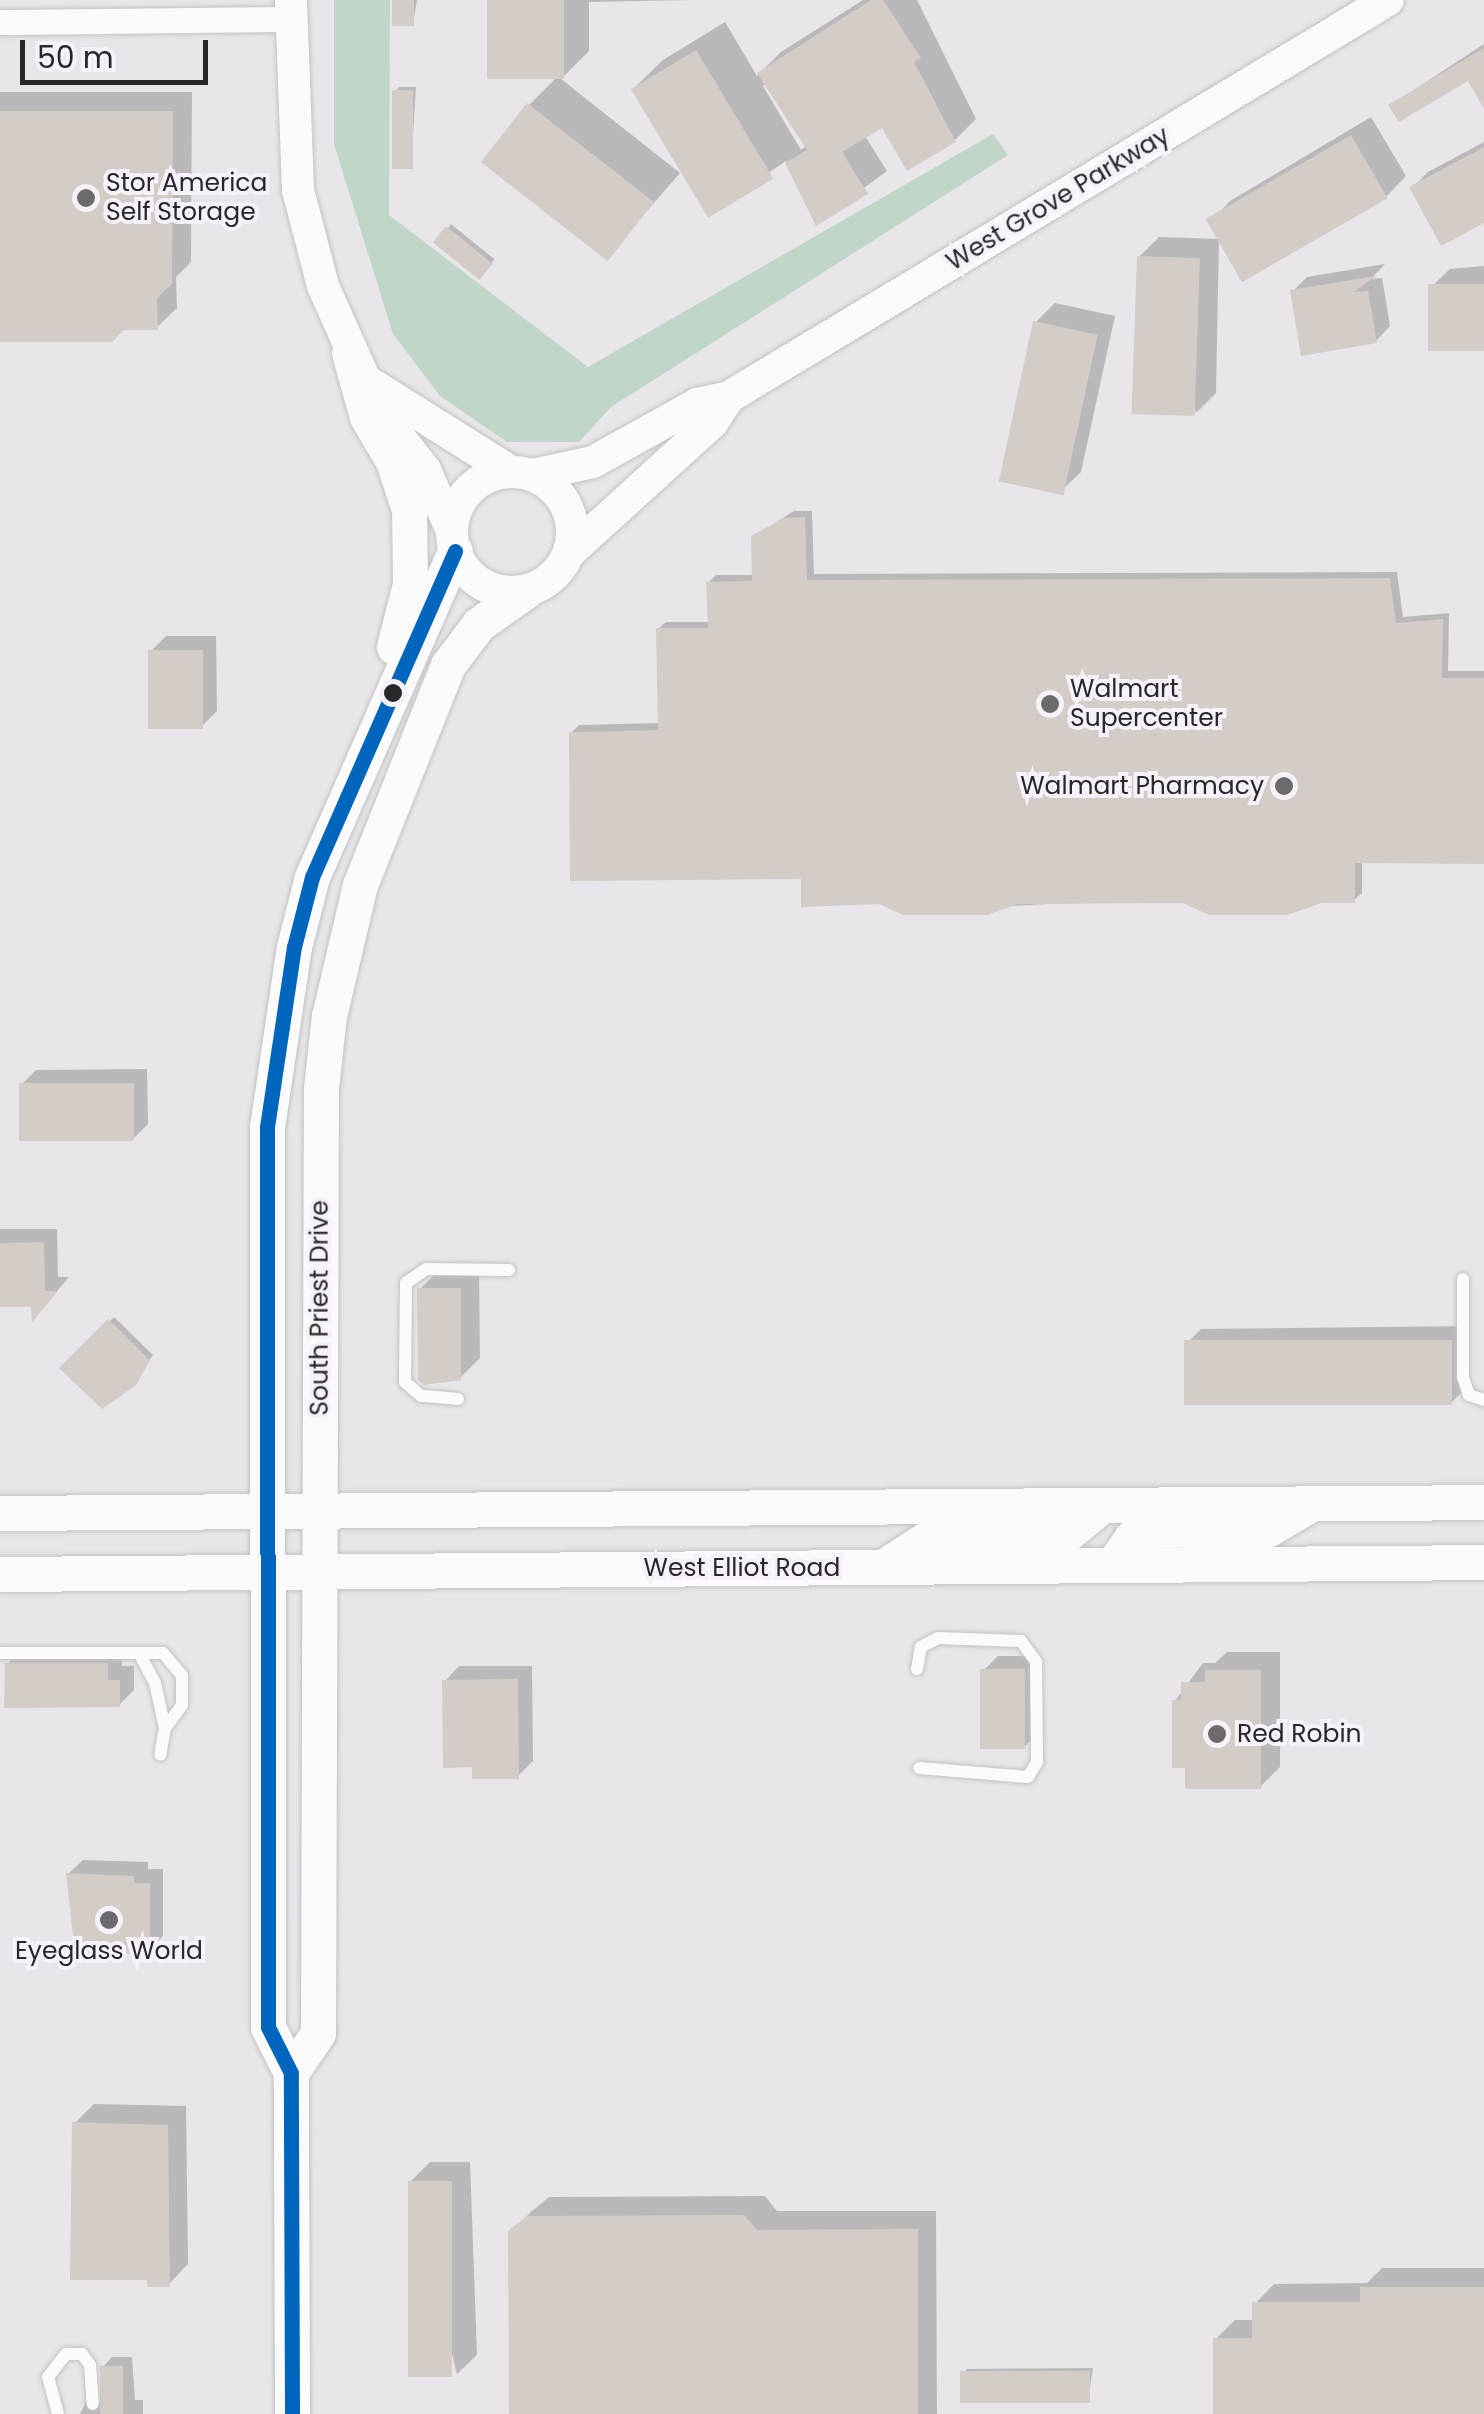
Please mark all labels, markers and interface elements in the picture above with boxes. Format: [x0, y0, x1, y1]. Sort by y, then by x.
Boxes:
scale bar [25, 20, 212, 82]
text: 50 m [37, 36, 114, 79]
street label: West Grove Parkway [941, 121, 1175, 277]
place label: Stor America Self Storage [106, 169, 267, 228]
marker: Stor America Self Storage [75, 187, 97, 209]
place label: Walmart Supercenter [1070, 675, 1223, 734]
unlabelled marker [383, 683, 403, 703]
marker: Walmart Supercenter [1039, 693, 1061, 715]
place label: Walmart Pharmacy [1020, 771, 1264, 801]
marker: Walmart Pharmacy [1273, 775, 1295, 797]
street label: South Priest Drive [305, 1200, 335, 1416]
street label: West Elliot Road [644, 1553, 840, 1583]
place label: Red Robin [1237, 1719, 1362, 1749]
marker: Red Robin [1206, 1723, 1228, 1745]
marker: Eyeglass World [98, 1909, 120, 1931]
place label: Eyeglass World [15, 1936, 203, 1966]

